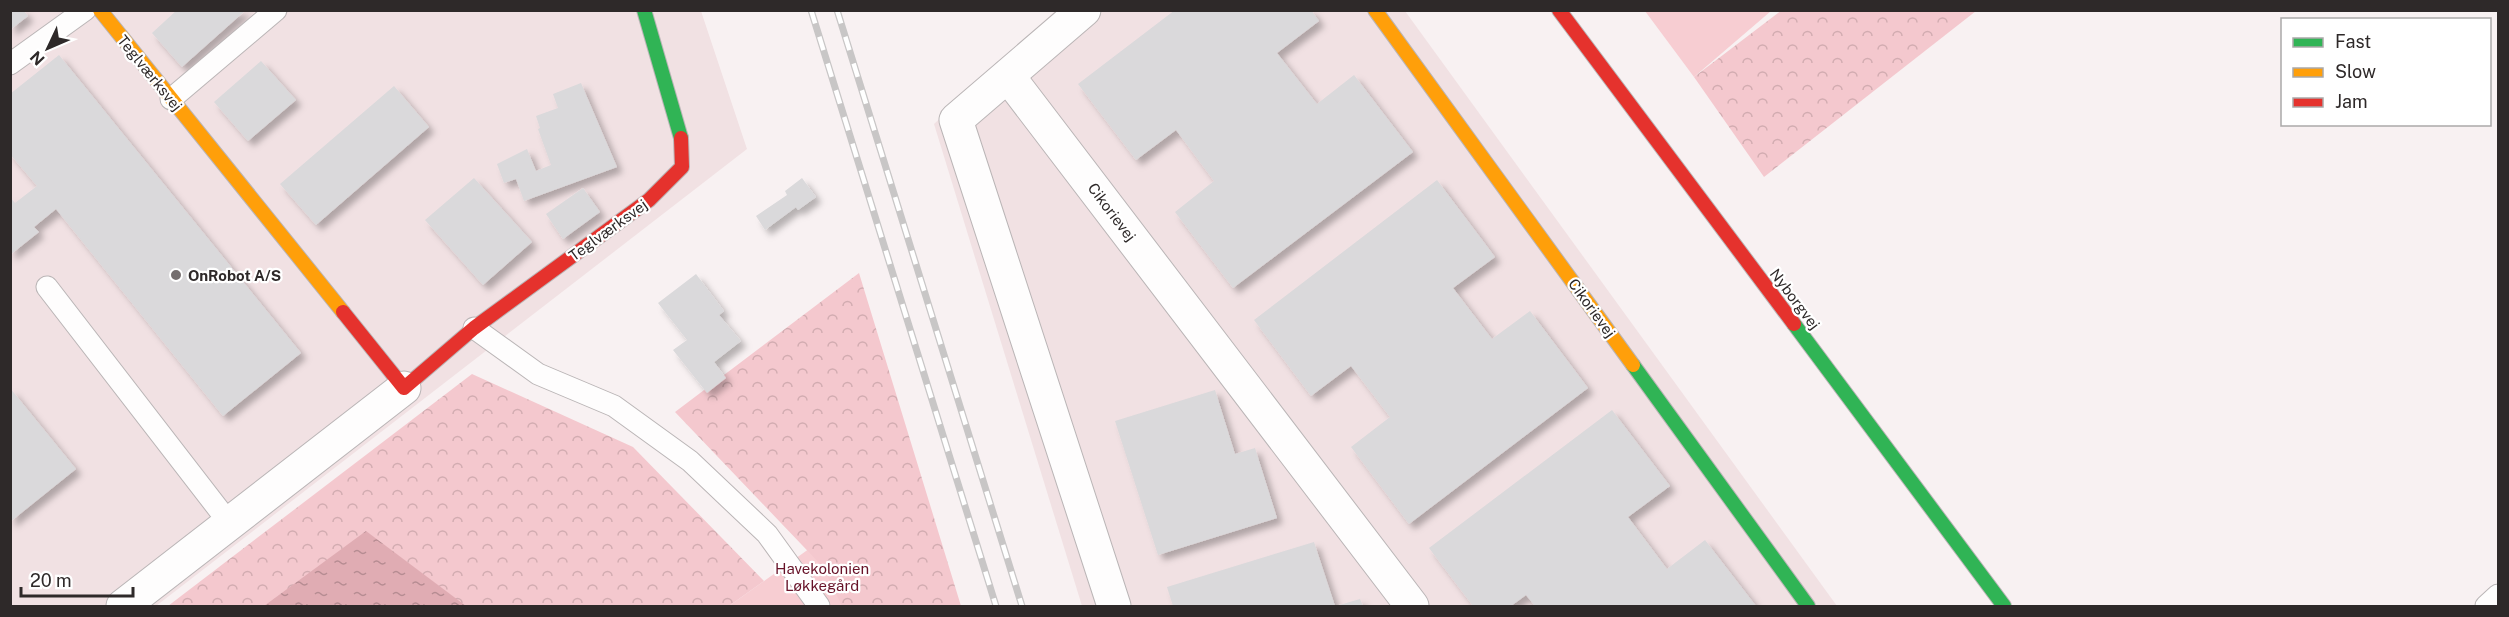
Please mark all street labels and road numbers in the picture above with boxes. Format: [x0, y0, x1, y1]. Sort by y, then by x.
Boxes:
street label: Teglværksvej [114, 32, 186, 114]
street label: Cikorievej [1085, 180, 1139, 244]
street label: Teglværksvej [566, 196, 650, 264]
street label: Nyborgvej [1767, 265, 1823, 333]
street label: Cikorievej [1565, 275, 1619, 341]

